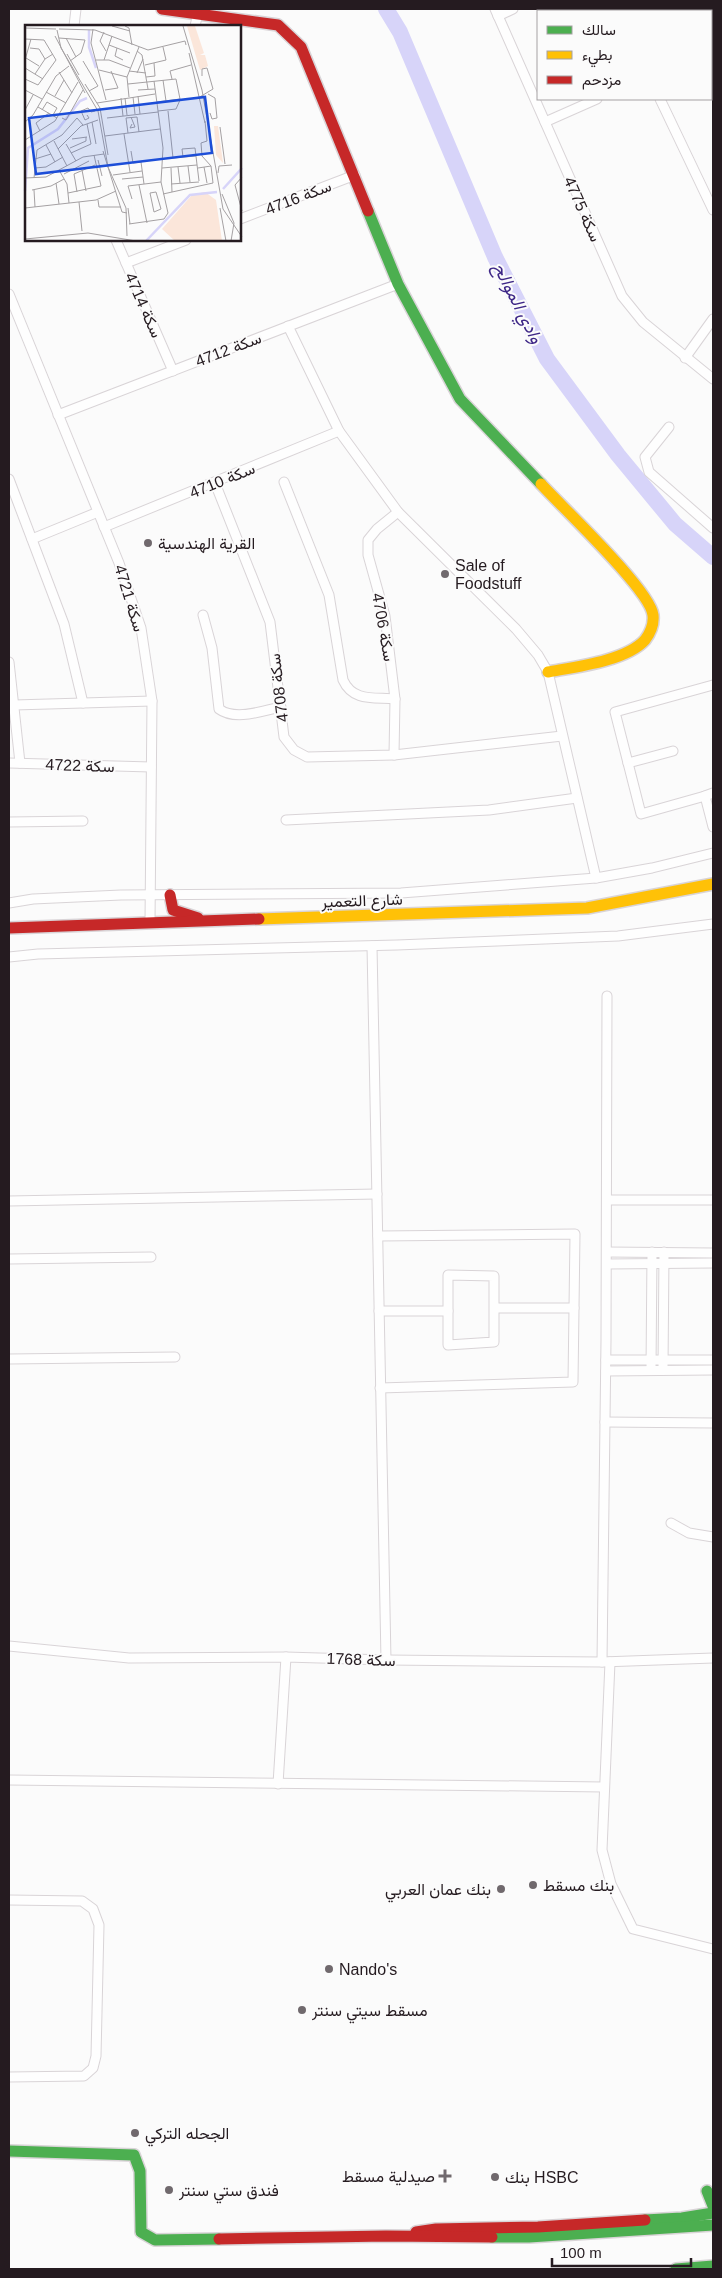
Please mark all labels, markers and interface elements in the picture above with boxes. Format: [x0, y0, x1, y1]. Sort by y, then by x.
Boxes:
legend [537, 10, 712, 100]
text: سالك [582, 21, 616, 38]
inset map [25, 25, 241, 241]
text: بطيء [582, 46, 612, 68]
text: مزدحم [582, 71, 621, 90]
street label: سكة 4775 [561, 174, 604, 244]
street label: سكة 4716 [263, 177, 333, 218]
water label: وادي الموالح [485, 259, 547, 349]
street label: سكة 4714 [122, 270, 165, 340]
street label: سكة 4712 [193, 329, 263, 370]
street label: سكة 4710 [187, 460, 257, 501]
place label: القرية الهندسية [158, 535, 255, 554]
marker: القرية الهندسية [142, 537, 154, 549]
place label: Sale of Foodstuff [455, 557, 522, 592]
street label: سكة 4721 [111, 563, 148, 634]
marker: Sale of Foodstuff [439, 568, 451, 580]
street label: سكة 4706 [369, 592, 398, 663]
street label: سكة 4708 [266, 653, 291, 723]
street label: سكة 4722 [45, 756, 115, 775]
street label: شارع التعمير [320, 891, 403, 913]
street label: سكة 1768 [326, 1650, 396, 1669]
place label: بنك مسقط [543, 1877, 614, 1895]
marker: بنك مسقط [527, 1879, 539, 1891]
place label: بنك عمان العربي [385, 1881, 491, 1903]
marker: بنك عمان العربي [495, 1883, 507, 1895]
place label: Nando's [339, 1961, 397, 1978]
marker: Nando's [323, 1963, 335, 1975]
place label: مسقط سيتي سنتر [311, 2002, 428, 2024]
marker: مسقط سيتي سنتر [296, 2004, 308, 2016]
place label: الجحله التركي [145, 2125, 229, 2147]
marker: الجحله التركي [129, 2127, 141, 2139]
place label: صيدلية مسقط [342, 2168, 435, 2186]
place label: بنك HSBC [505, 2169, 579, 2187]
marker: صيدلية مسقط [439, 2170, 451, 2182]
marker: بنك HSBC [489, 2171, 501, 2183]
place label: فندق ستي سنتر [178, 2182, 279, 2204]
marker: فندق ستي سنتر [163, 2184, 175, 2196]
scale bar [552, 2236, 691, 2268]
text: 100 m [560, 2244, 602, 2261]

